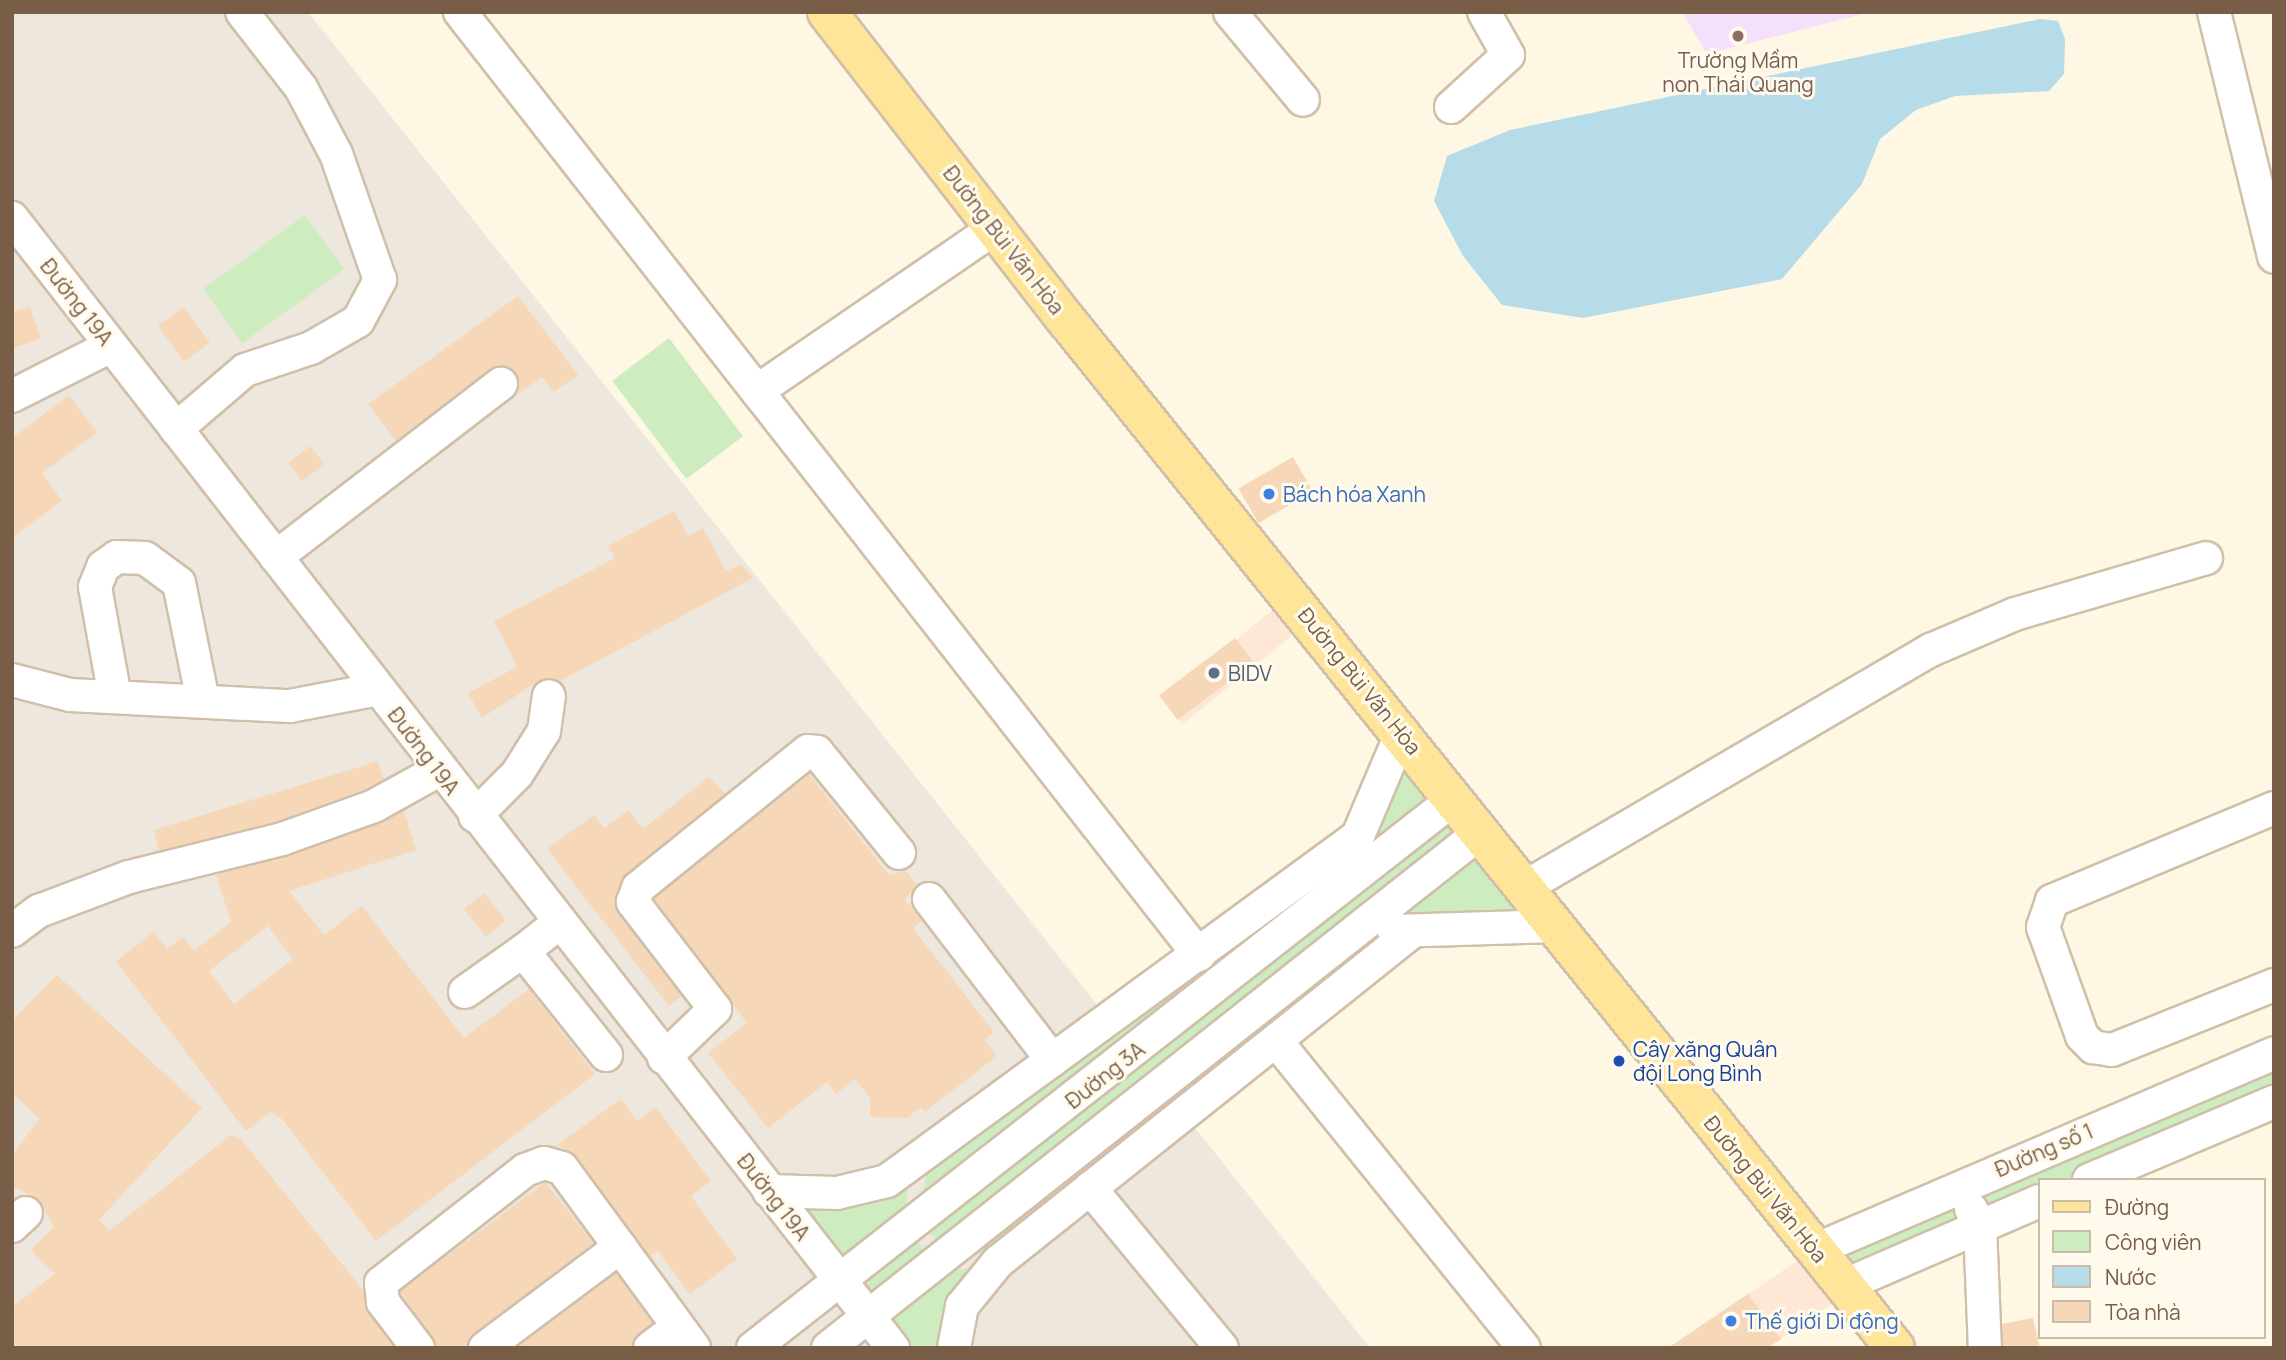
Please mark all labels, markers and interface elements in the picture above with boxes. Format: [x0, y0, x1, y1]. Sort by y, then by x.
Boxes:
marker: Trường Mầm non Thái Quang [1730, 28, 1746, 44]
place label: Trường Mầm non Thái Quang [1662, 47, 1814, 97]
street label: Đường Bùi Văn Hòa [938, 161, 1070, 319]
street label: Đường 19A [35, 254, 119, 350]
place label: Bách hóa Xanh [1283, 481, 1426, 507]
marker: Bách hóa Xanh [1261, 486, 1277, 502]
street label: Đường Bùi Văn Hòa [1293, 603, 1427, 759]
place label: BIDV [1228, 660, 1272, 686]
marker: BIDV [1206, 665, 1222, 681]
street label: Đường 19A [383, 702, 465, 800]
street label: Đường 3A [1060, 1036, 1150, 1114]
place label: Cây xăng Quân đội Long Bình [1633, 1036, 1778, 1086]
marker: Cây xăng Quân đội Long Bình [1611, 1053, 1627, 1069]
street label: Đường Bùi Văn Hòa [1699, 1111, 1833, 1267]
street label: Đường số 1 [1991, 1118, 2097, 1182]
street label: Đường 19A [732, 1149, 816, 1245]
legend [2038, 1178, 2265, 1339]
text: Đường [2105, 1193, 2169, 1221]
text: Công viên [2105, 1228, 2202, 1256]
text: Nước [2105, 1263, 2156, 1291]
text: Tòa nhà [2105, 1298, 2181, 1326]
place label: Thế giới Di động [1745, 1308, 1899, 1334]
marker: Thế giới Di động [1723, 1313, 1739, 1329]

